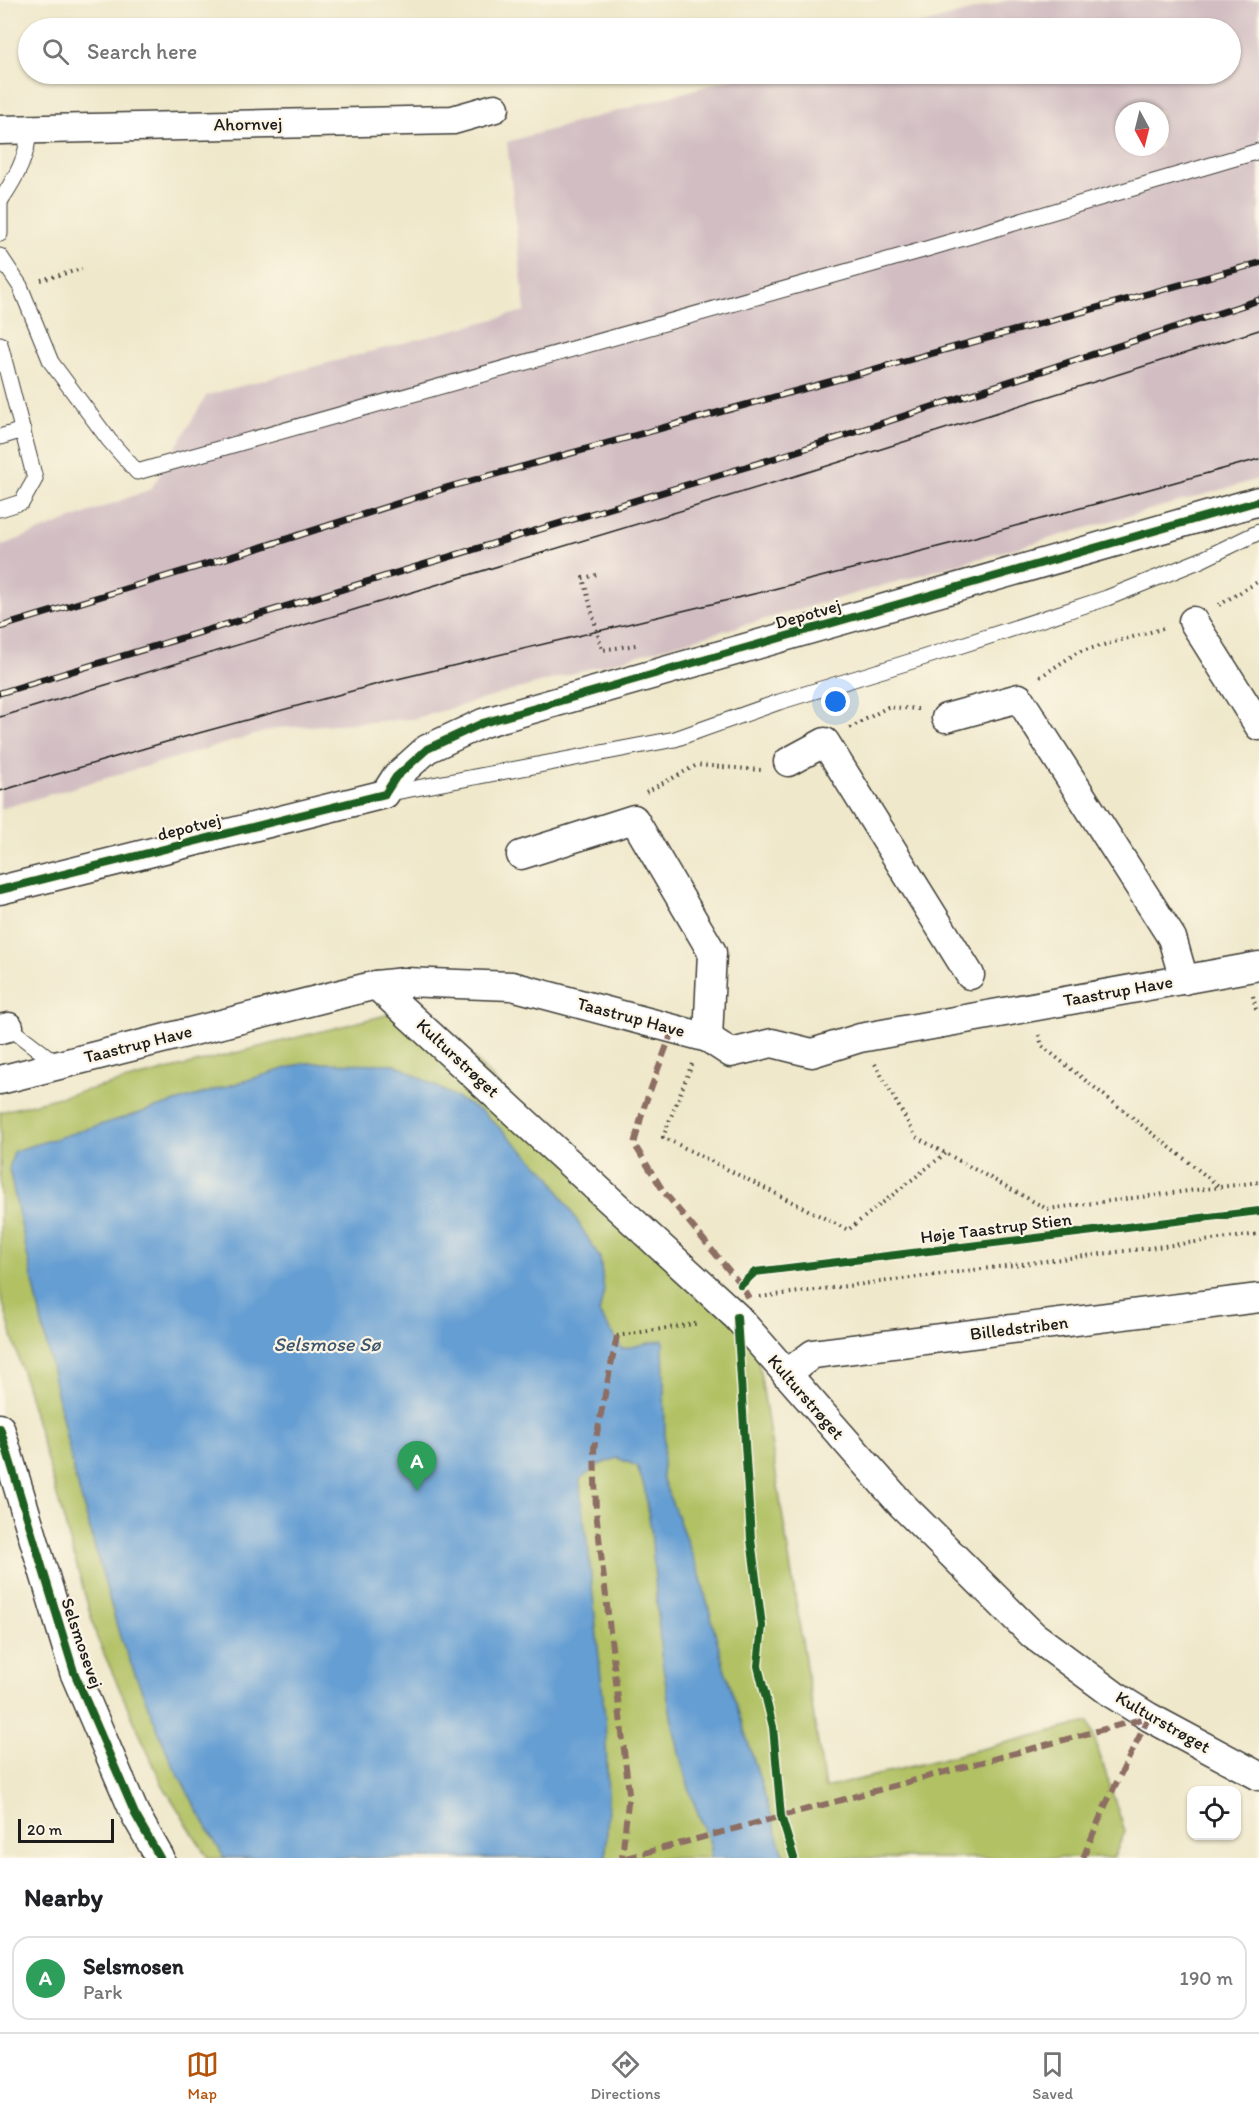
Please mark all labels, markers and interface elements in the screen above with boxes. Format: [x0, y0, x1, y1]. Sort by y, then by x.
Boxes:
search box [18, 18, 1241, 84]
icon: search [39, 35, 72, 68]
text: Search here [87, 38, 197, 65]
north arrow [1115, 102, 1169, 156]
street label: Ahornvej [213, 112, 283, 136]
street label: Depotvej [773, 594, 843, 634]
your location [821, 687, 850, 716]
street label: depotvej [155, 809, 223, 845]
street label: Taastrup Have [1062, 971, 1174, 1011]
street label: Taastrup Have [575, 992, 687, 1042]
street label: Kulturstrøget [412, 1014, 504, 1102]
street label: Taastrup Have [82, 1020, 194, 1068]
street label: Høje Taastrup Stien [919, 1208, 1073, 1248]
street label: Billedstriben [969, 1311, 1070, 1345]
water label: Selsmose Sø [274, 1332, 382, 1356]
street label: Kulturstrøget [763, 1350, 849, 1444]
pin: A [398, 1442, 436, 1491]
street label: Selsmosevej [56, 1595, 108, 1691]
street label: Kulturstrøget [1112, 1686, 1214, 1758]
map controls [1187, 1786, 1241, 1840]
button: locate [1187, 1786, 1241, 1840]
scale bar [18, 1816, 114, 1844]
text: 20 m [27, 1820, 62, 1839]
text: Nearby [24, 1881, 103, 1913]
text: Selsmosen [83, 1953, 184, 1980]
text: A [39, 1966, 52, 1990]
text: 190 m [1180, 1966, 1233, 1990]
text: Park [83, 1980, 122, 2004]
tab: Map [186, 2048, 219, 2103]
tab: Directions [590, 2048, 661, 2103]
tab: Saved [1032, 2048, 1073, 2103]

